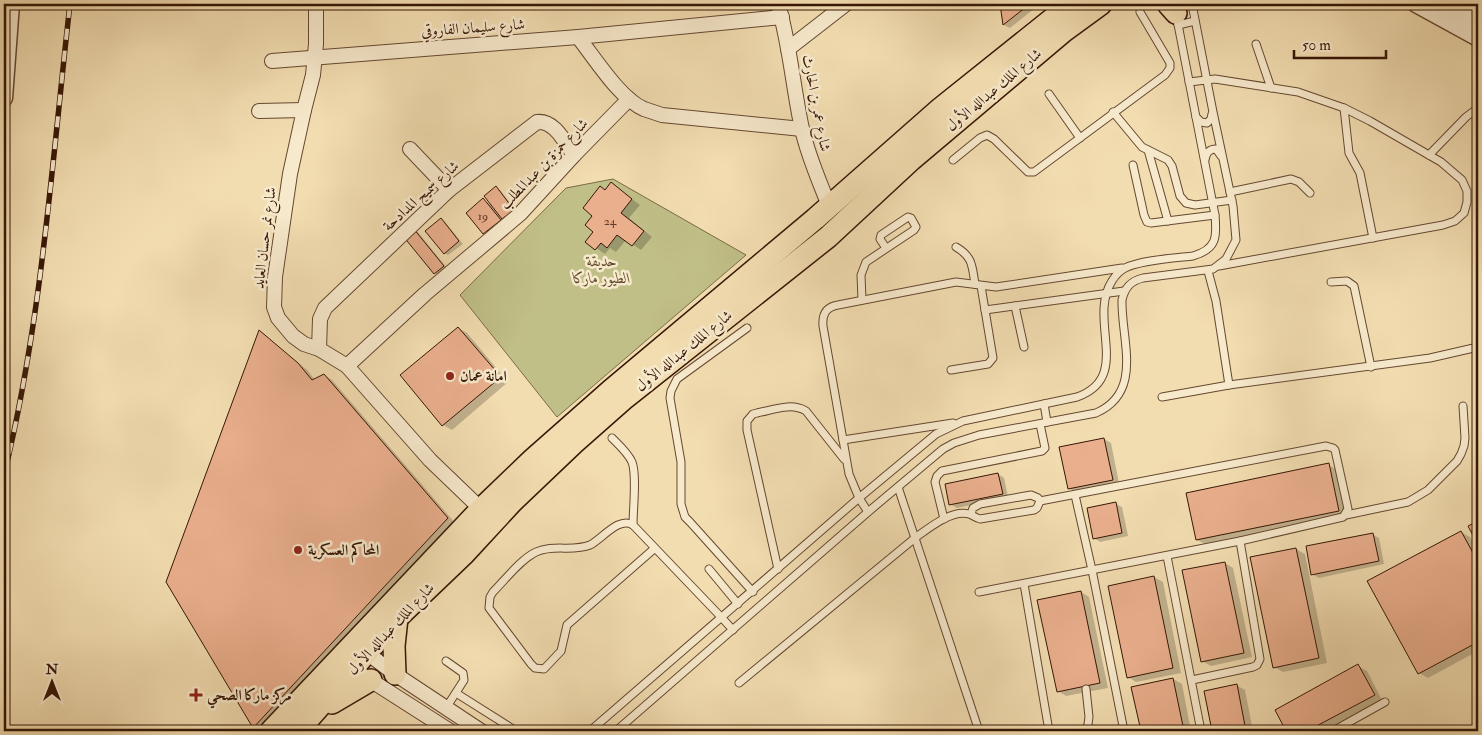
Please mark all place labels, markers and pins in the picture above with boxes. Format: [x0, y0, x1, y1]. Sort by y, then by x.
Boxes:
place label: امانة عمان [460, 367, 507, 386]
marker: امانة عمان [444, 370, 456, 382]
place label: المحاكم العسكرية [308, 541, 379, 563]
marker: المحاكم العسكرية [292, 544, 304, 556]
place label: مركز ماركا الصحي [207, 686, 292, 709]
marker: مركز ماركا الصحي [189, 688, 203, 702]

